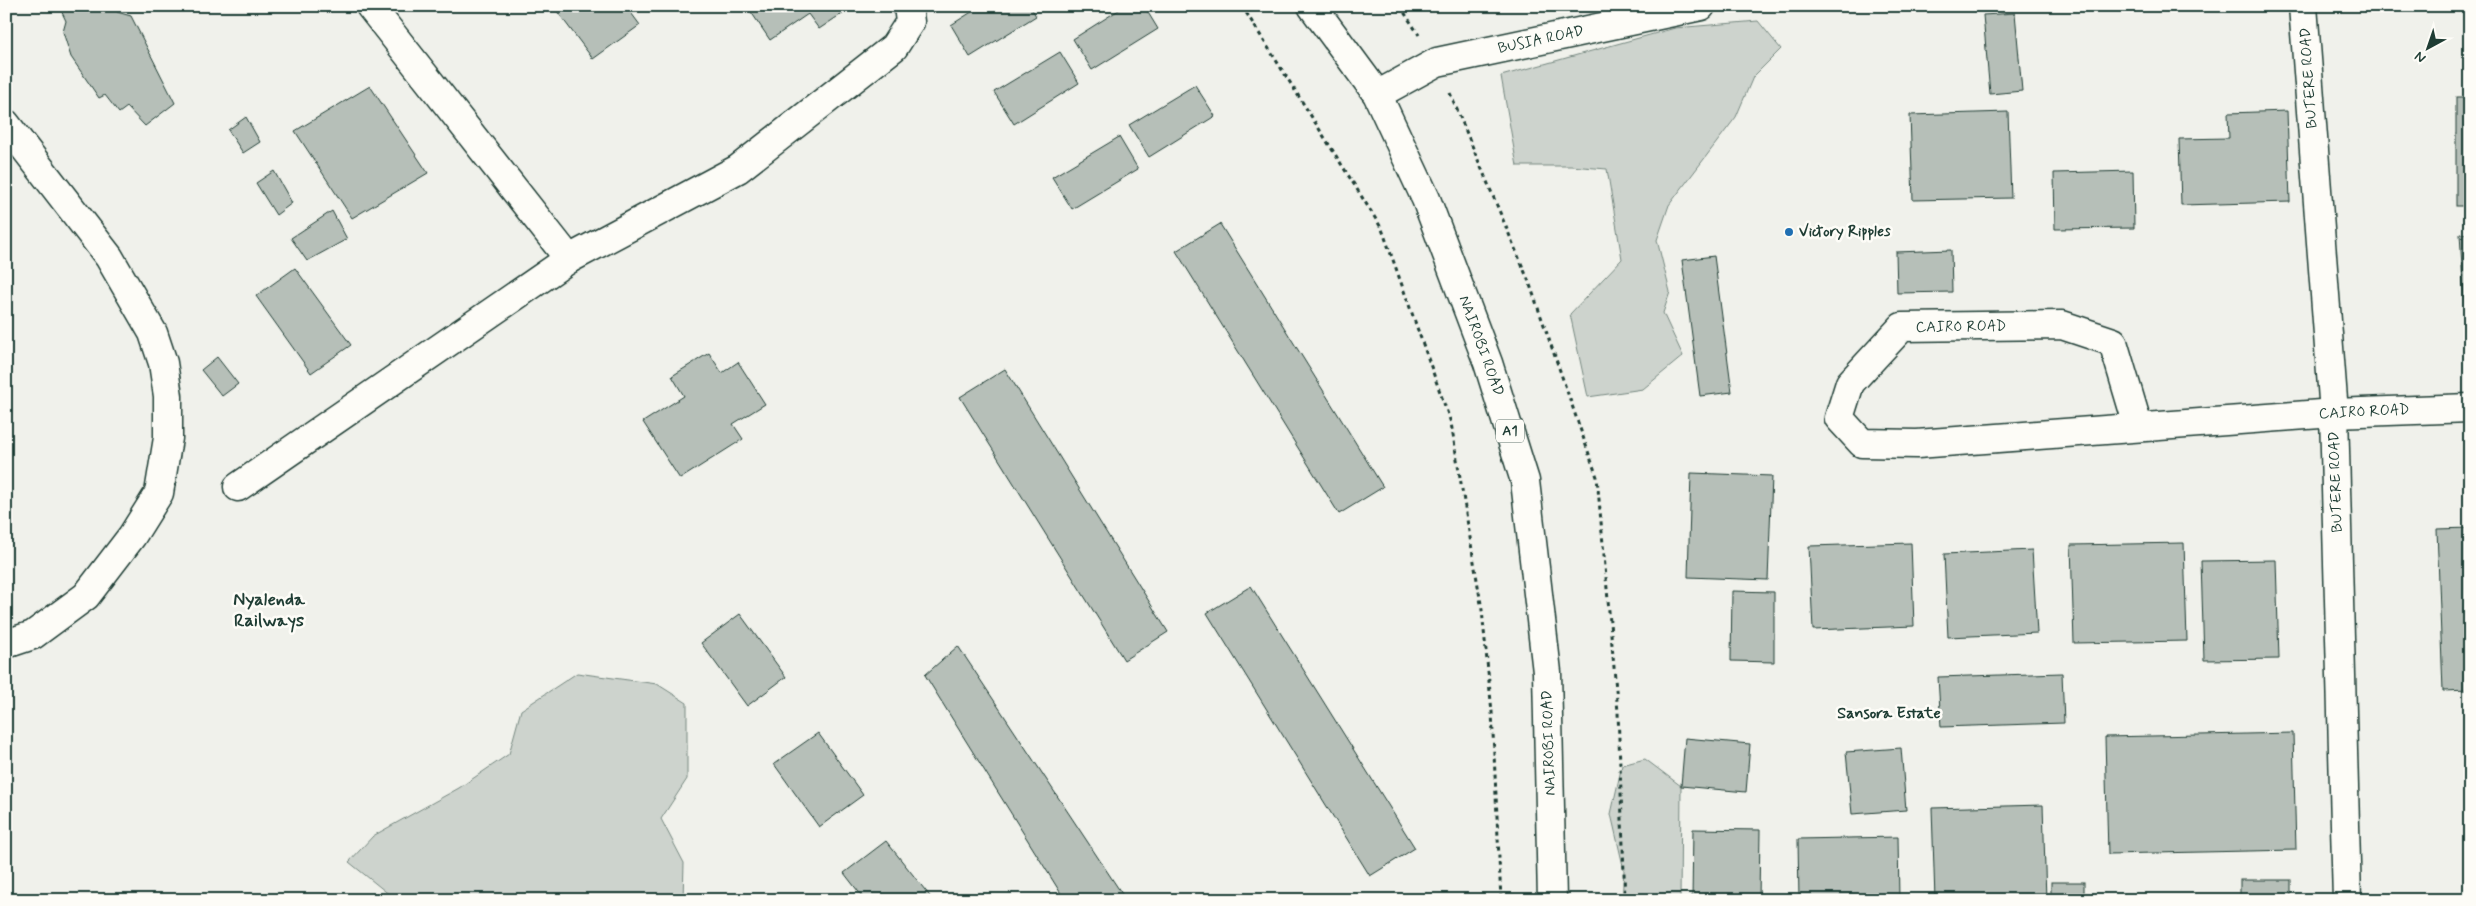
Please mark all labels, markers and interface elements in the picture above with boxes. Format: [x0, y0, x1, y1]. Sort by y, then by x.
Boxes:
street label: BUSIA ROAD [1496, 21, 1586, 59]
north arrow [2404, 22, 2454, 72]
street label: BUTERE ROAD [2295, 27, 2323, 129]
text: N [2411, 47, 2430, 67]
place label: Victory Ripples [1799, 222, 1891, 242]
marker: Victory Ripples [1783, 226, 1795, 238]
street label: NAIROBI ROAD [1454, 293, 1508, 399]
street label: CAIRO ROAD [1915, 316, 2007, 338]
street label: CAIRO ROAD [2318, 400, 2410, 424]
road number: A1 [1496, 420, 1524, 442]
street label: BUTERE ROAD [2324, 431, 2348, 533]
district label: Nyalenda Railways [233, 588, 306, 633]
street label: NAIROBI ROAD [1537, 690, 1561, 796]
district label: Sansora Estate [1837, 703, 1941, 724]

